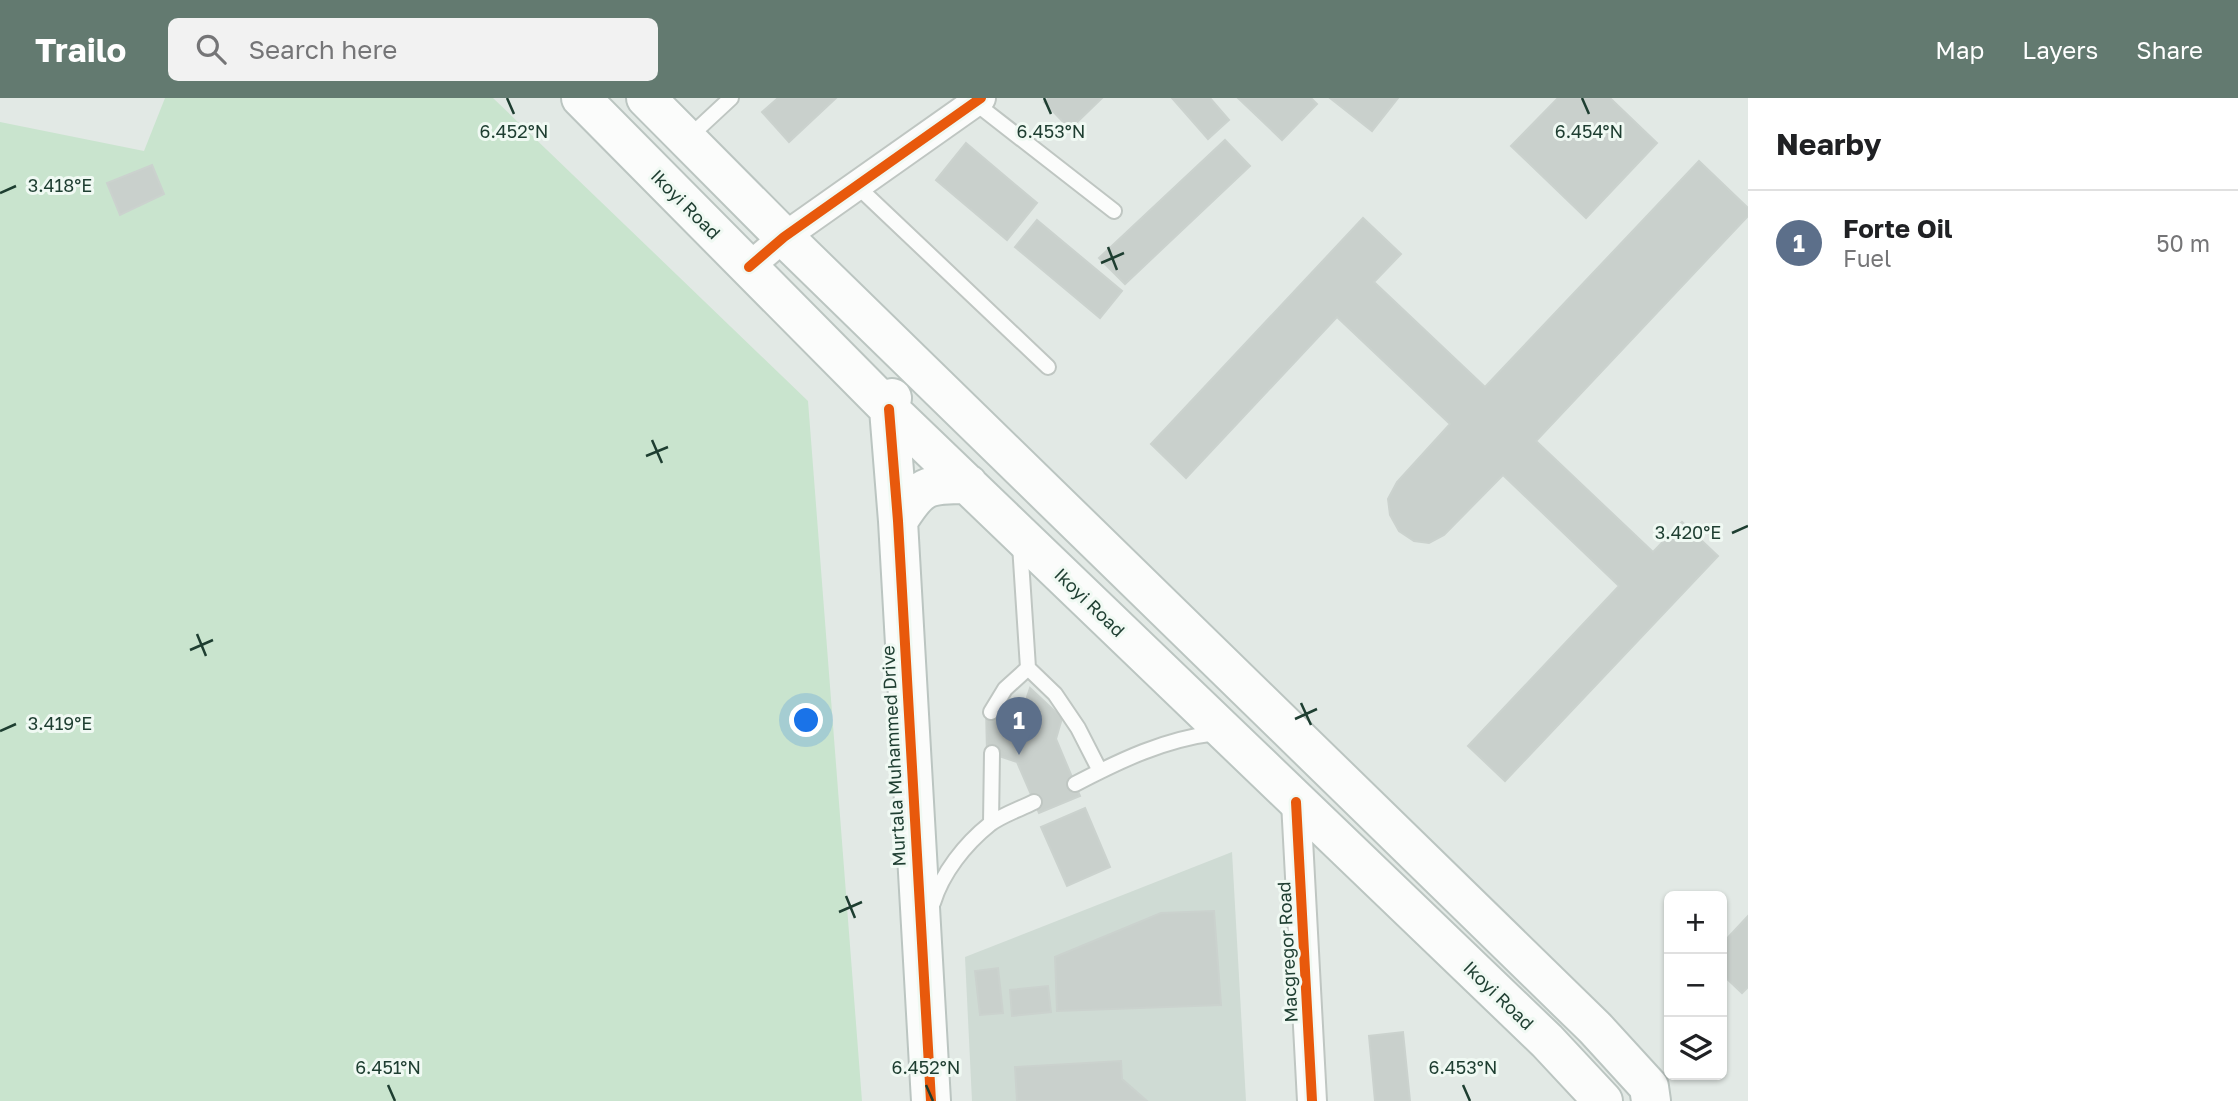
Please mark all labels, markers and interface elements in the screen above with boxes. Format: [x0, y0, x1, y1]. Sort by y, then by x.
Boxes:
search box [168, 18, 658, 81]
text: Trailo [35, 30, 126, 69]
icon: search [192, 30, 230, 68]
text: Search here [248, 34, 397, 65]
text: Map [1935, 35, 1984, 64]
text: Layers [2022, 35, 2098, 64]
text: Share [2136, 35, 2203, 64]
text: 6.452°N [480, 120, 548, 142]
text: 6.453°N [1017, 120, 1085, 142]
text: 6.454°N [1555, 120, 1623, 142]
text: Nearby [1776, 126, 1881, 162]
street label: Ikoyi Road [647, 165, 725, 243]
text: 3.418°E [28, 174, 92, 196]
text: Forte Oil [1843, 213, 1953, 244]
text: 1 [1793, 229, 1805, 257]
text: 50 m [2156, 229, 2210, 257]
text: Fuel [1843, 244, 1891, 272]
text: 3.420°E [1655, 521, 1721, 543]
street label: Ikoyi Road [1050, 563, 1130, 641]
street label: Murtala Muhammed Drive [876, 645, 910, 867]
pin: 1 [996, 697, 1042, 755]
your location [789, 703, 823, 737]
text: 3.419°E [28, 712, 92, 734]
street label: Macgregor Road [1272, 881, 1302, 1023]
map controls [1664, 891, 1727, 1080]
button: + [1664, 891, 1727, 954]
button: − [1664, 954, 1727, 1017]
street label: Ikoyi Road [1459, 956, 1539, 1034]
button: layers [1664, 1017, 1727, 1080]
text: 6.451°N [355, 1056, 421, 1078]
text: 6.452°N [892, 1056, 960, 1078]
text: 6.453°N [1429, 1056, 1497, 1078]

